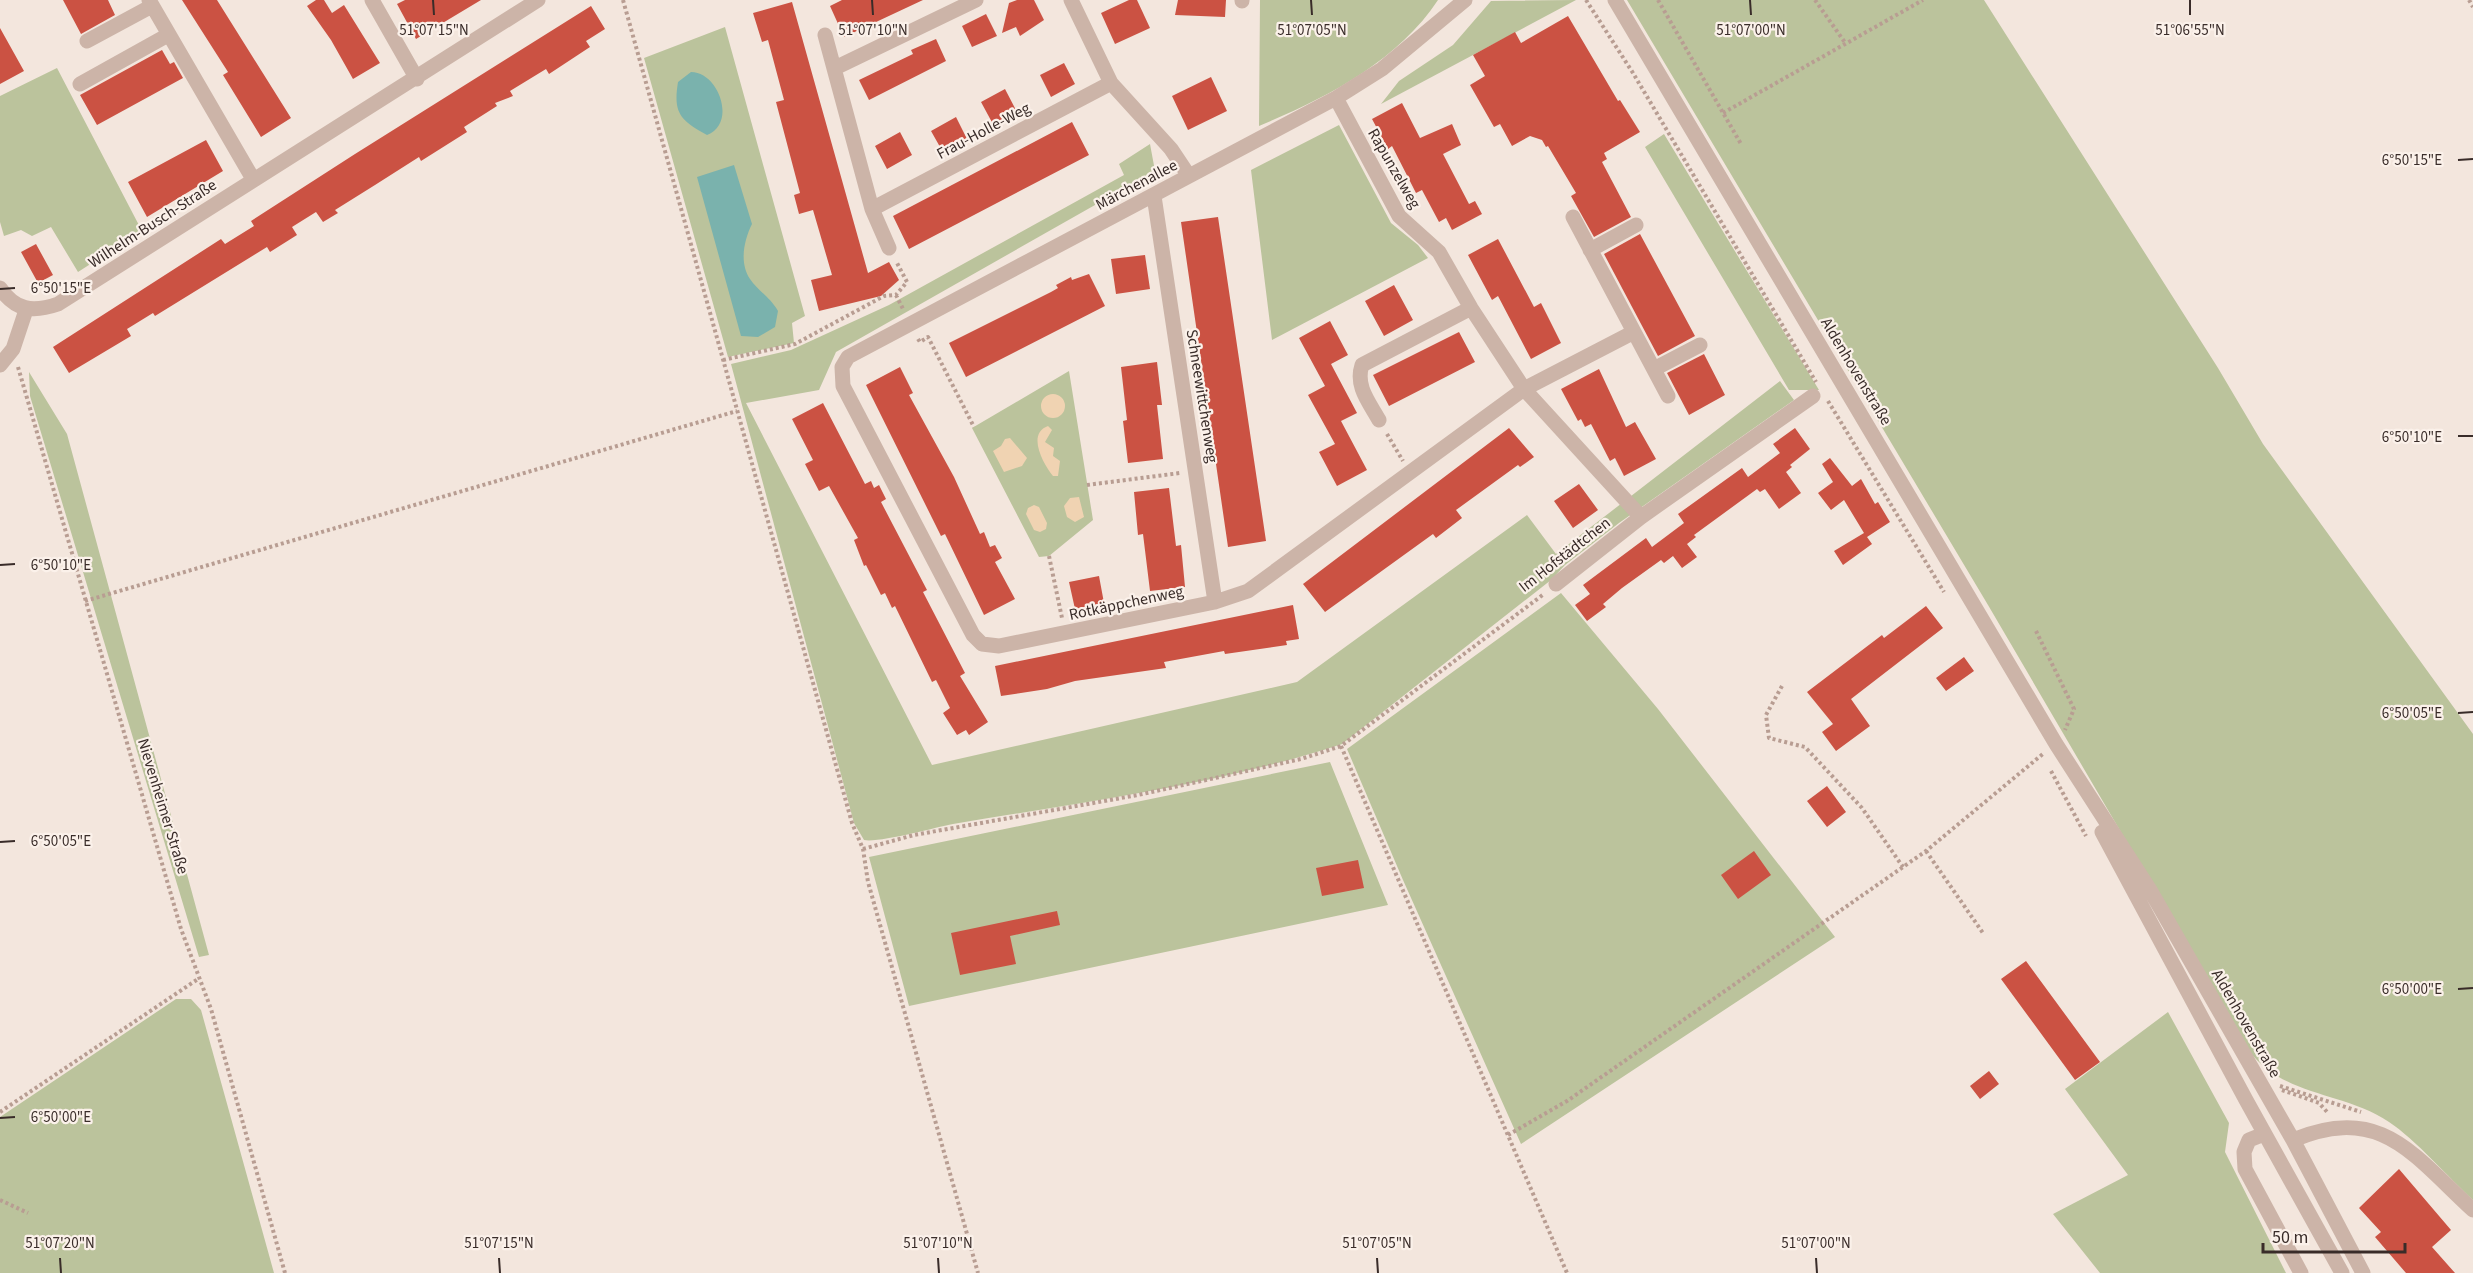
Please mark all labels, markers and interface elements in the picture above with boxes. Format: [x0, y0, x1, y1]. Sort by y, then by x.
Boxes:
text: 51°07'15"N [399, 20, 469, 41]
text: 51°07'10"N [838, 20, 908, 41]
text: 51°07'05"N [1277, 20, 1347, 41]
text: 51°07'00"N [1716, 20, 1786, 41]
text: 51°06'55"N [2155, 20, 2225, 41]
street label: Frau-Holle-Weg [933, 97, 1034, 165]
street label: Rapunzelweg [1362, 124, 1426, 213]
text: 6°50'15"E [2382, 150, 2442, 171]
street label: Märchenallee [1092, 154, 1181, 216]
street label: Wilhelm-Busch-Straße [84, 174, 221, 274]
text: 6°50'15"E [31, 278, 91, 299]
street label: Aldenhovenstraße [1815, 314, 1897, 429]
street label: Schneewittchenweg [1181, 328, 1223, 465]
text: 6°50'10"E [2382, 427, 2442, 448]
street label: Im Hofstädtchen [1514, 512, 1615, 598]
text: 6°50'10"E [31, 555, 91, 576]
street label: Rotkäppchenweg [1067, 580, 1185, 626]
text: 6°50'05"E [2382, 703, 2442, 724]
street label: Nievenheimer Straße [132, 736, 194, 877]
text: 6°50'05"E [31, 831, 91, 852]
street label: Aldenhovenstraße [2206, 965, 2286, 1082]
text: 6°50'00"E [2382, 979, 2442, 1000]
text: 6°50'00"E [31, 1107, 91, 1128]
scale bar [2263, 1216, 2406, 1254]
text: 50 m [2272, 1225, 2308, 1250]
text: 51°07'20"N [25, 1233, 95, 1254]
text: 51°07'15"N [464, 1233, 534, 1254]
text: 51°07'10"N [903, 1233, 973, 1254]
text: 51°07'05"N [1342, 1233, 1412, 1254]
text: 51°07'00"N [1781, 1233, 1851, 1254]

